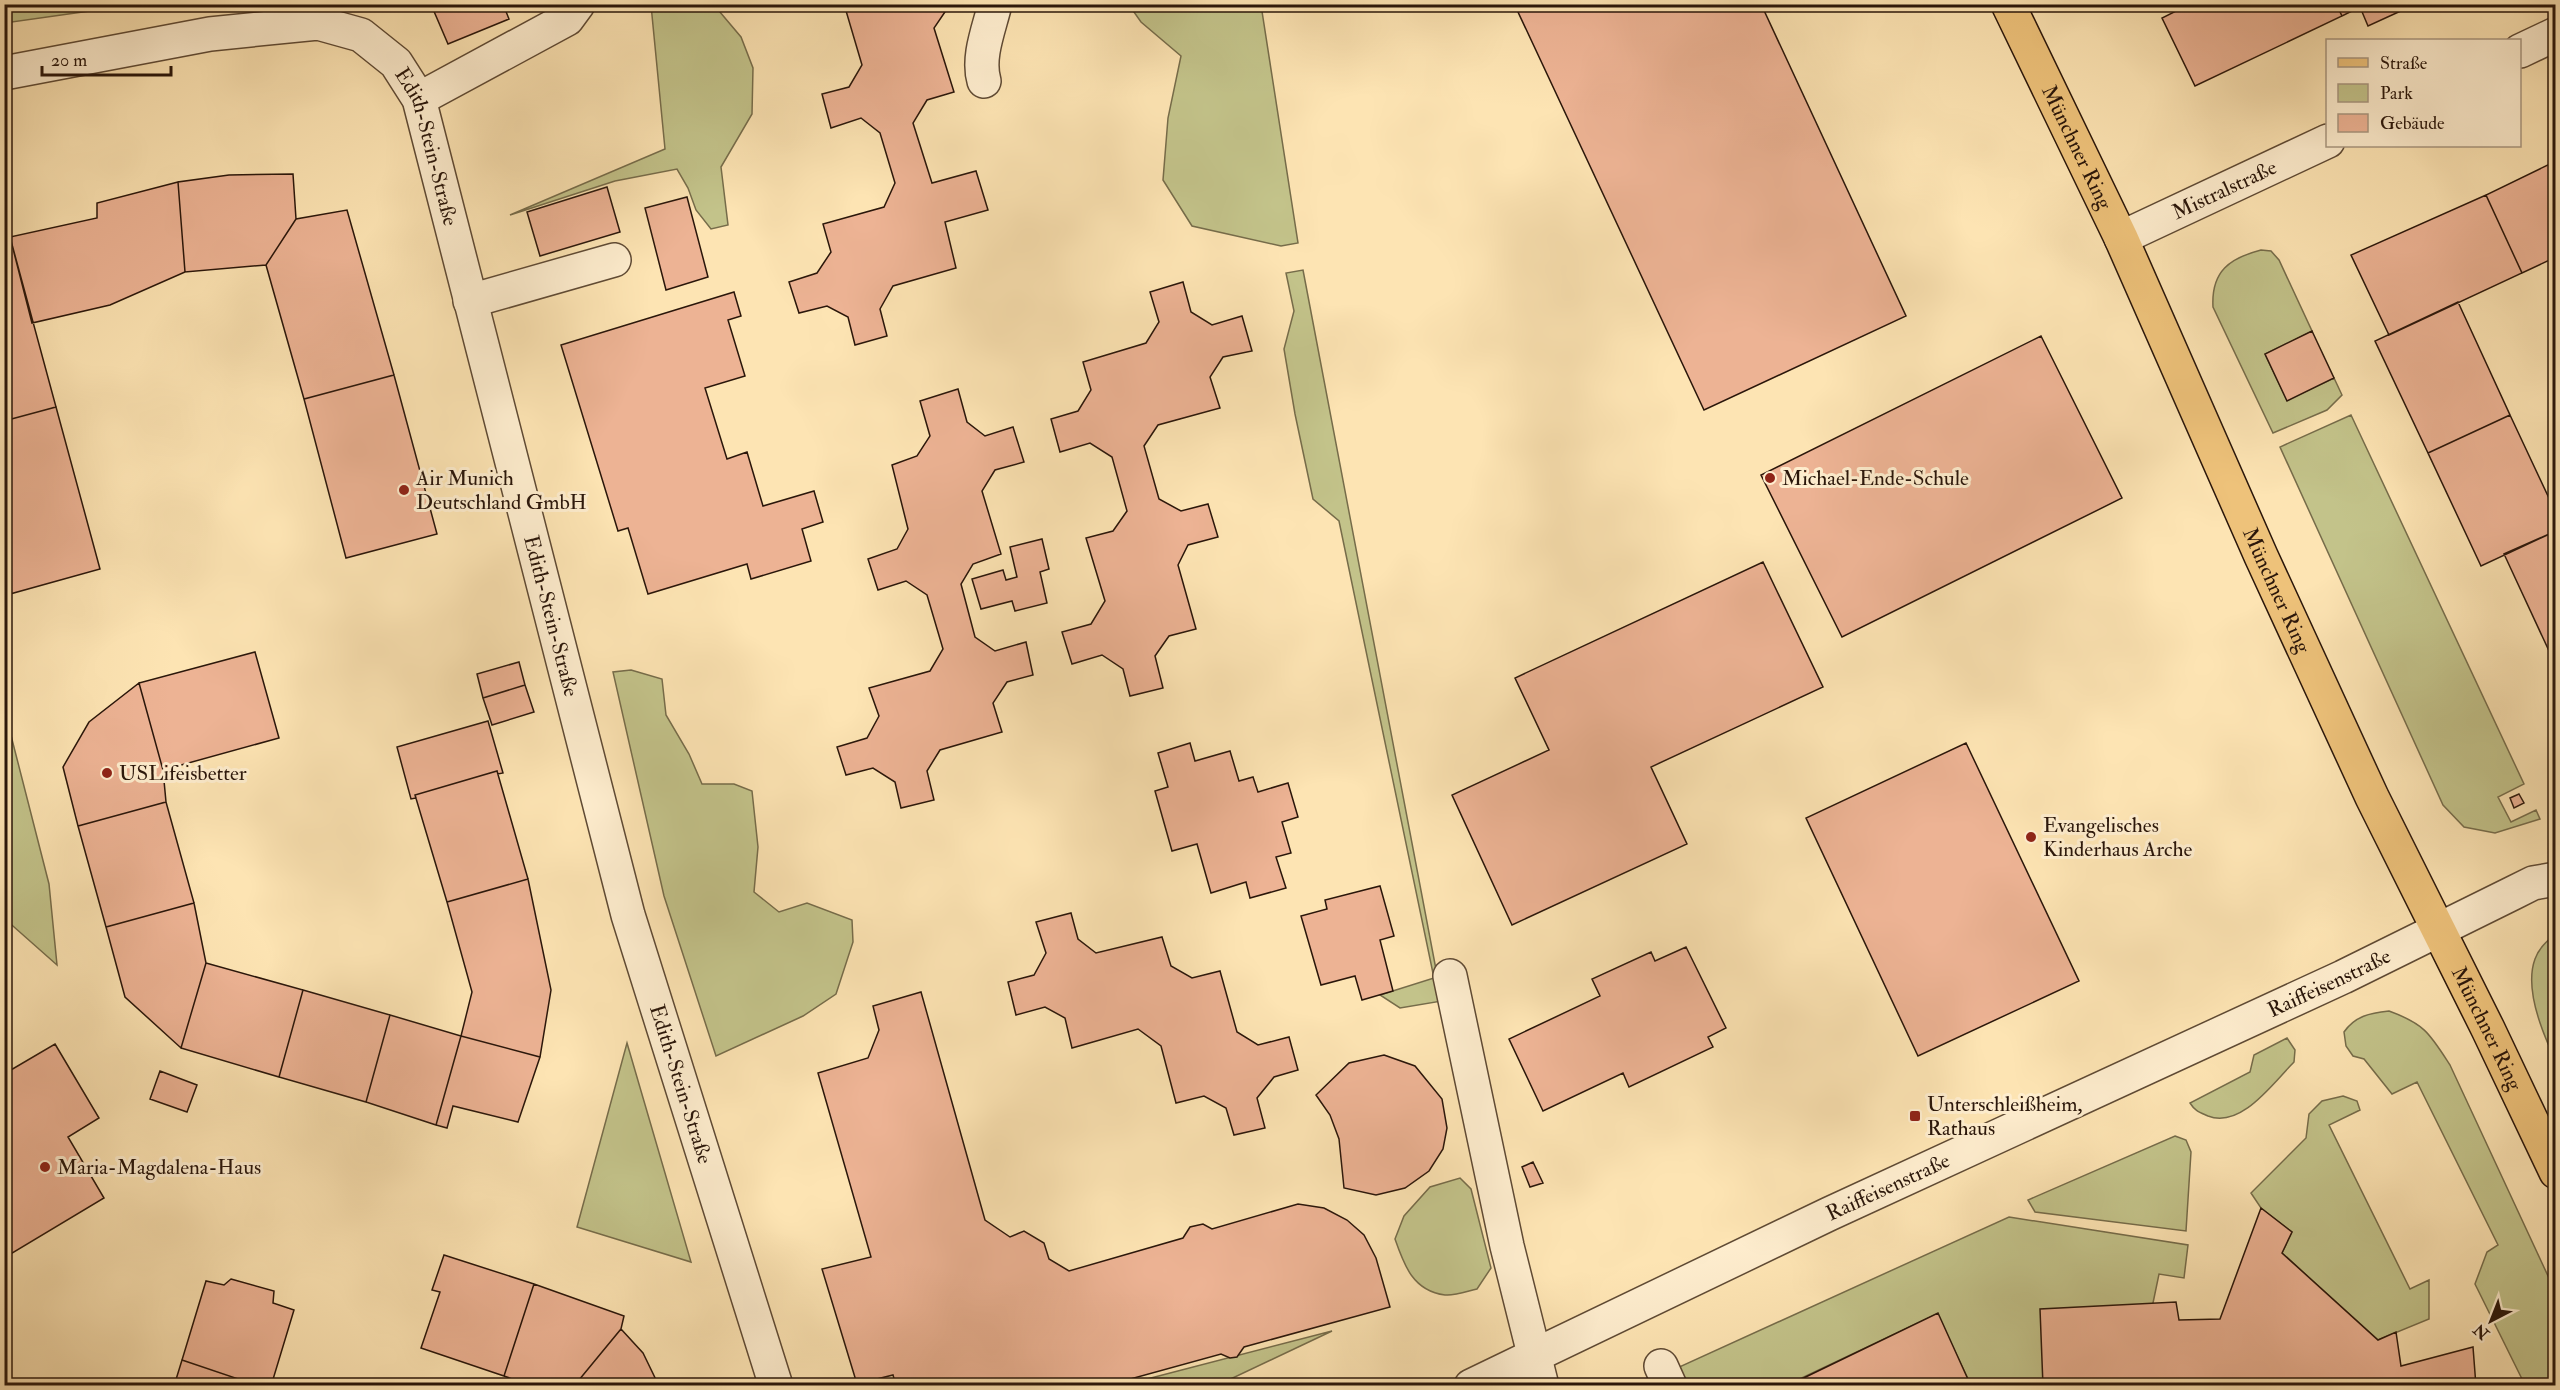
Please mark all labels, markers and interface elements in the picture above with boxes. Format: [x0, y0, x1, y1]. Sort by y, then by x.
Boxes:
scale bar [42, 39, 171, 77]
legend [2326, 39, 2521, 147]
text: 20 m [51, 49, 87, 72]
text: Straße [2380, 52, 2428, 75]
street label: Edith-Stein-Straße [389, 62, 464, 229]
street label: Münchner Ring [2036, 81, 2119, 214]
text: Park [2380, 82, 2413, 105]
text: Gebäude [2380, 112, 2445, 135]
street label: Mistralstraße [2168, 153, 2281, 226]
place label: Air Munich Deutschland GmbH [415, 465, 587, 516]
place label: Michael-Ende-Schule [1782, 465, 1969, 492]
marker: Michael-Ende-Schule [1763, 471, 1777, 485]
marker: Air Munich Deutschland GmbH [397, 483, 411, 497]
street label: Münchner Ring [2237, 523, 2318, 658]
street label: Edith-Stein-Straße [518, 532, 585, 700]
place label: USLifeisbetter [119, 760, 247, 787]
marker: USLifeisbetter [100, 766, 114, 780]
place label: Evangelisches Kinderhaus Arche [2043, 812, 2193, 863]
marker: Evangelisches Kinderhaus Arche [2024, 830, 2038, 844]
street label: Raiffeisenstraße [2263, 942, 2395, 1023]
street label: Münchner Ring [2445, 962, 2529, 1095]
street label: Edith-Stein-Straße [643, 1001, 719, 1167]
place label: Unterschleißheim, Rathaus [1927, 1091, 2082, 1142]
marker: Unterschleißheim, Rathaus [1908, 1109, 1922, 1123]
street label: Raiffeisenstraße [1822, 1147, 1954, 1227]
place label: Maria-Magdalena-Haus [57, 1154, 261, 1181]
marker: Maria-Magdalena-Haus [38, 1160, 52, 1174]
north arrow [2461, 1291, 2521, 1351]
text: N [2469, 1319, 2494, 1344]

